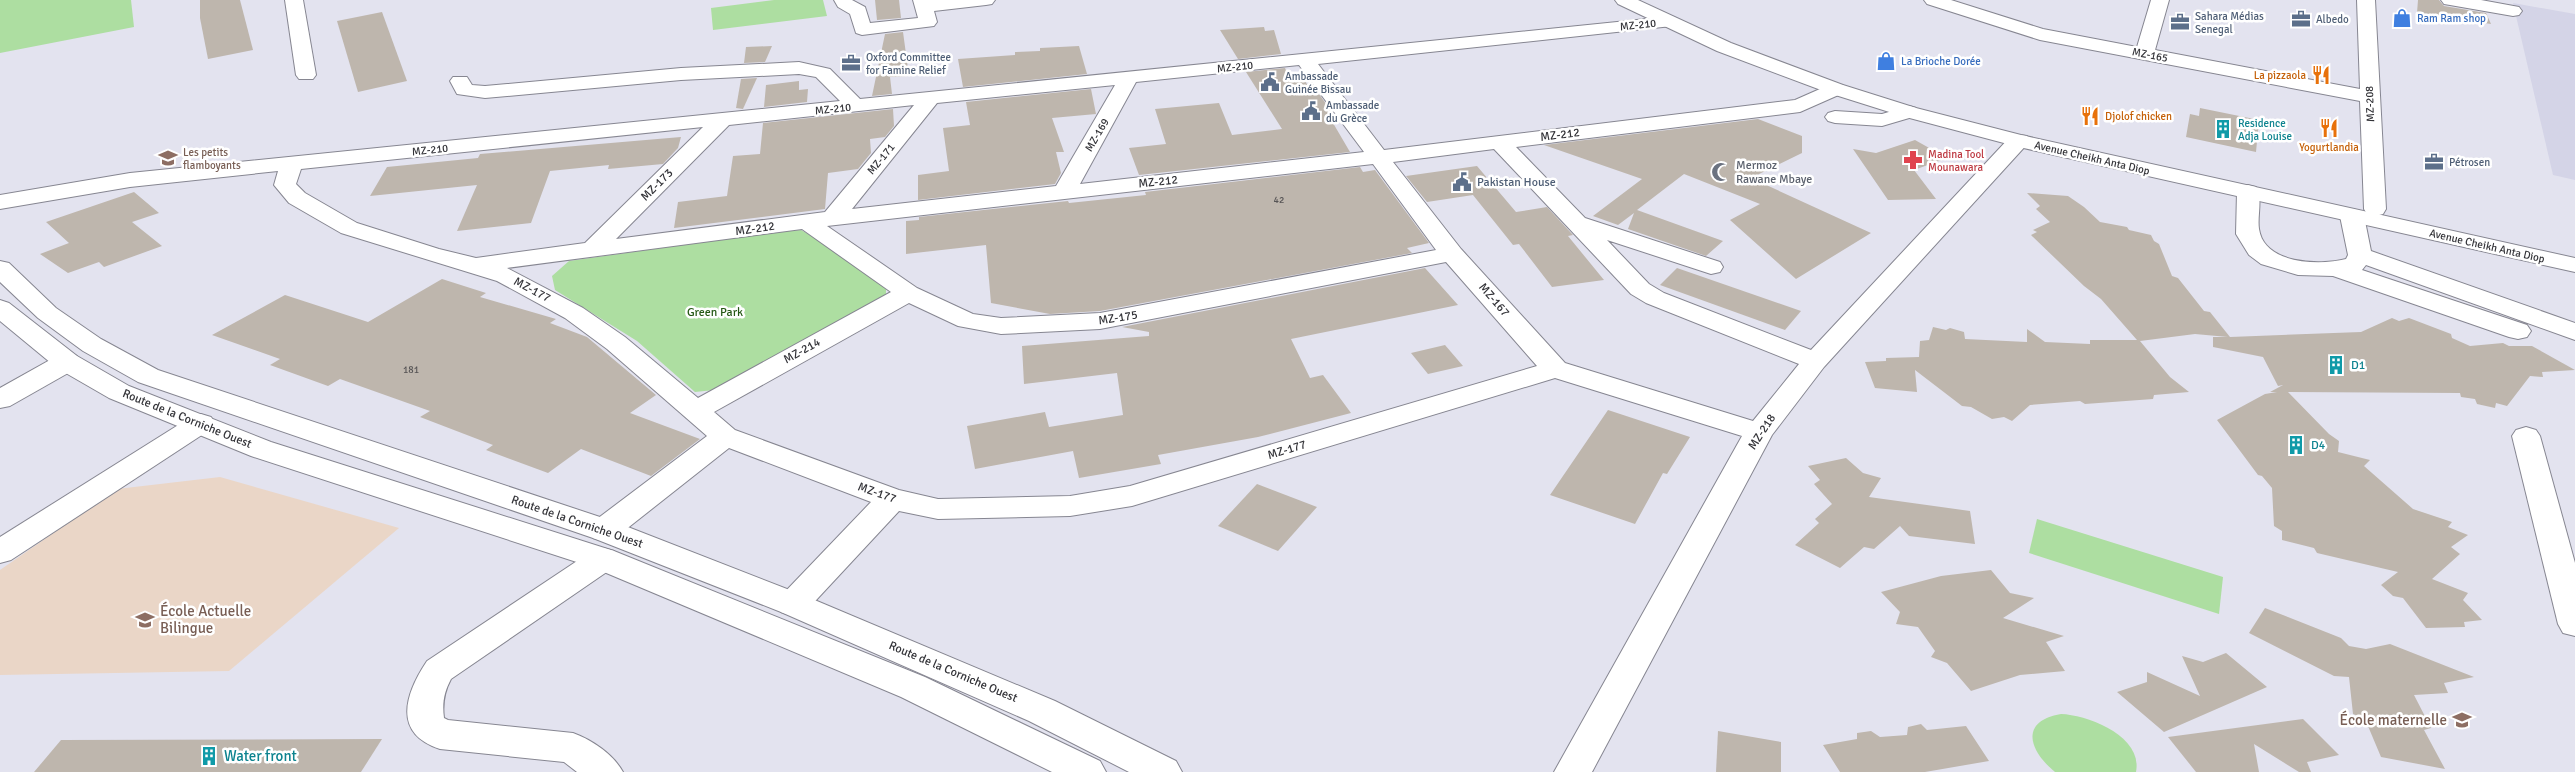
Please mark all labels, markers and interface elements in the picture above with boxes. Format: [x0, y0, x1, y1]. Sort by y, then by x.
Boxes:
shop icon: Ram Ram shop [2391, 7, 2413, 29]
office icon: Albedo [2290, 8, 2312, 30]
place label: Sahara Médias Senegal [2195, 10, 2264, 36]
office icon: Sahara Médias Senegal [2169, 11, 2191, 33]
place label: Ram Ram shop [2417, 12, 2486, 25]
place label: Albedo [2316, 13, 2349, 26]
street label: MZ-210 [1619, 17, 1657, 33]
street label: MZ-165 [2131, 45, 2169, 65]
shop icon: La Brioche Dorée [1875, 50, 1897, 72]
place label: Oxford Committee for Famine Relief [866, 51, 951, 77]
office icon: Oxford Committee for Famine Relief [840, 52, 862, 74]
place label: La Brioche Dorée [1901, 55, 1981, 68]
street label: MZ-210 [1216, 59, 1254, 75]
restaurant icon: La pizzaola [2310, 64, 2332, 86]
place label: La pizzaola [2254, 69, 2306, 82]
place label: Ambassade Guinée Bissau [1285, 70, 1351, 96]
public building icon: Ambassade Guinée Bissau [1259, 71, 1281, 93]
street label: MZ-208 [2363, 86, 2377, 122]
place label: Ambassade du Grèce [1326, 99, 1379, 125]
public building icon: Ambassade du Grèce [1300, 100, 1322, 122]
street label: MZ-210 [814, 101, 852, 117]
restaurant icon: Djolof chicken [2079, 105, 2101, 127]
place label: Djolof chicken [2105, 110, 2172, 123]
street label: MZ-169 [1082, 116, 1112, 154]
place label: Residence Adja Louise [2238, 117, 2292, 143]
restaurant icon: Yogurtlandia [2318, 117, 2340, 139]
building icon: Residence Adja Louise [2212, 118, 2234, 140]
street label: MZ-212 [1539, 125, 1581, 145]
street label: Avenue Cheikh Anta Diop [2033, 138, 2151, 178]
street label: MZ-171 [865, 141, 898, 177]
place label: Yogurtlandia [2299, 141, 2359, 154]
street label: MZ-210 [411, 142, 449, 158]
place label: Les petits flamboyants [183, 146, 241, 172]
school or university icon: Les petits flamboyants [157, 147, 179, 169]
place label: Madina Tool Mounawara [1928, 148, 1984, 174]
pharmacy icon: Madina Tool Mounawara [1902, 149, 1924, 171]
office icon: Pétrosen [2423, 151, 2445, 173]
place label: Pétrosen [2449, 156, 2490, 169]
place label: Mermoz Rawane Mbaye [1736, 158, 1812, 187]
mosque icon: Mermoz Rawane Mbaye [1710, 161, 1732, 183]
street label: MZ-173 [638, 166, 676, 204]
public building icon: Pakistan House [1451, 171, 1473, 193]
street label: MZ-212 [1137, 172, 1179, 192]
place label: Pakistan House [1477, 175, 1556, 190]
house number: 42 [1274, 194, 1284, 206]
street label: MZ-212 [734, 219, 776, 239]
street label: Avenue Cheikh Anta Diop [2428, 226, 2546, 266]
street label: MZ-177 [511, 274, 553, 306]
street label: MZ-167 [1475, 280, 1513, 320]
park label: Green Park [687, 305, 743, 320]
street label: MZ-175 [1097, 307, 1139, 329]
street label: MZ-214 [781, 335, 823, 367]
building icon: D1 [2325, 354, 2347, 376]
place label: D1 [2351, 358, 2365, 373]
house number: 181 [403, 364, 419, 376]
street label: Route de la Corniche Ouest [120, 386, 254, 452]
street label: MZ-218 [1745, 411, 1779, 453]
building icon: D4 [2285, 434, 2307, 456]
street label: MZ-177 [1266, 437, 1308, 463]
place label: D4 [2311, 438, 2326, 453]
street label: MZ-177 [856, 479, 898, 507]
street label: Route de la Corniche Ouest [509, 492, 645, 552]
place label: École Actuelle Bilingue [160, 601, 251, 637]
school or university icon: École Actuelle Bilingue [134, 609, 156, 631]
street label: Route de la Corniche Ouest [886, 638, 1020, 706]
school or university icon: École maternelle [2451, 709, 2473, 731]
place label: École maternelle [2340, 710, 2447, 729]
building icon: Water front [198, 745, 220, 767]
place label: Water front [224, 747, 297, 765]

